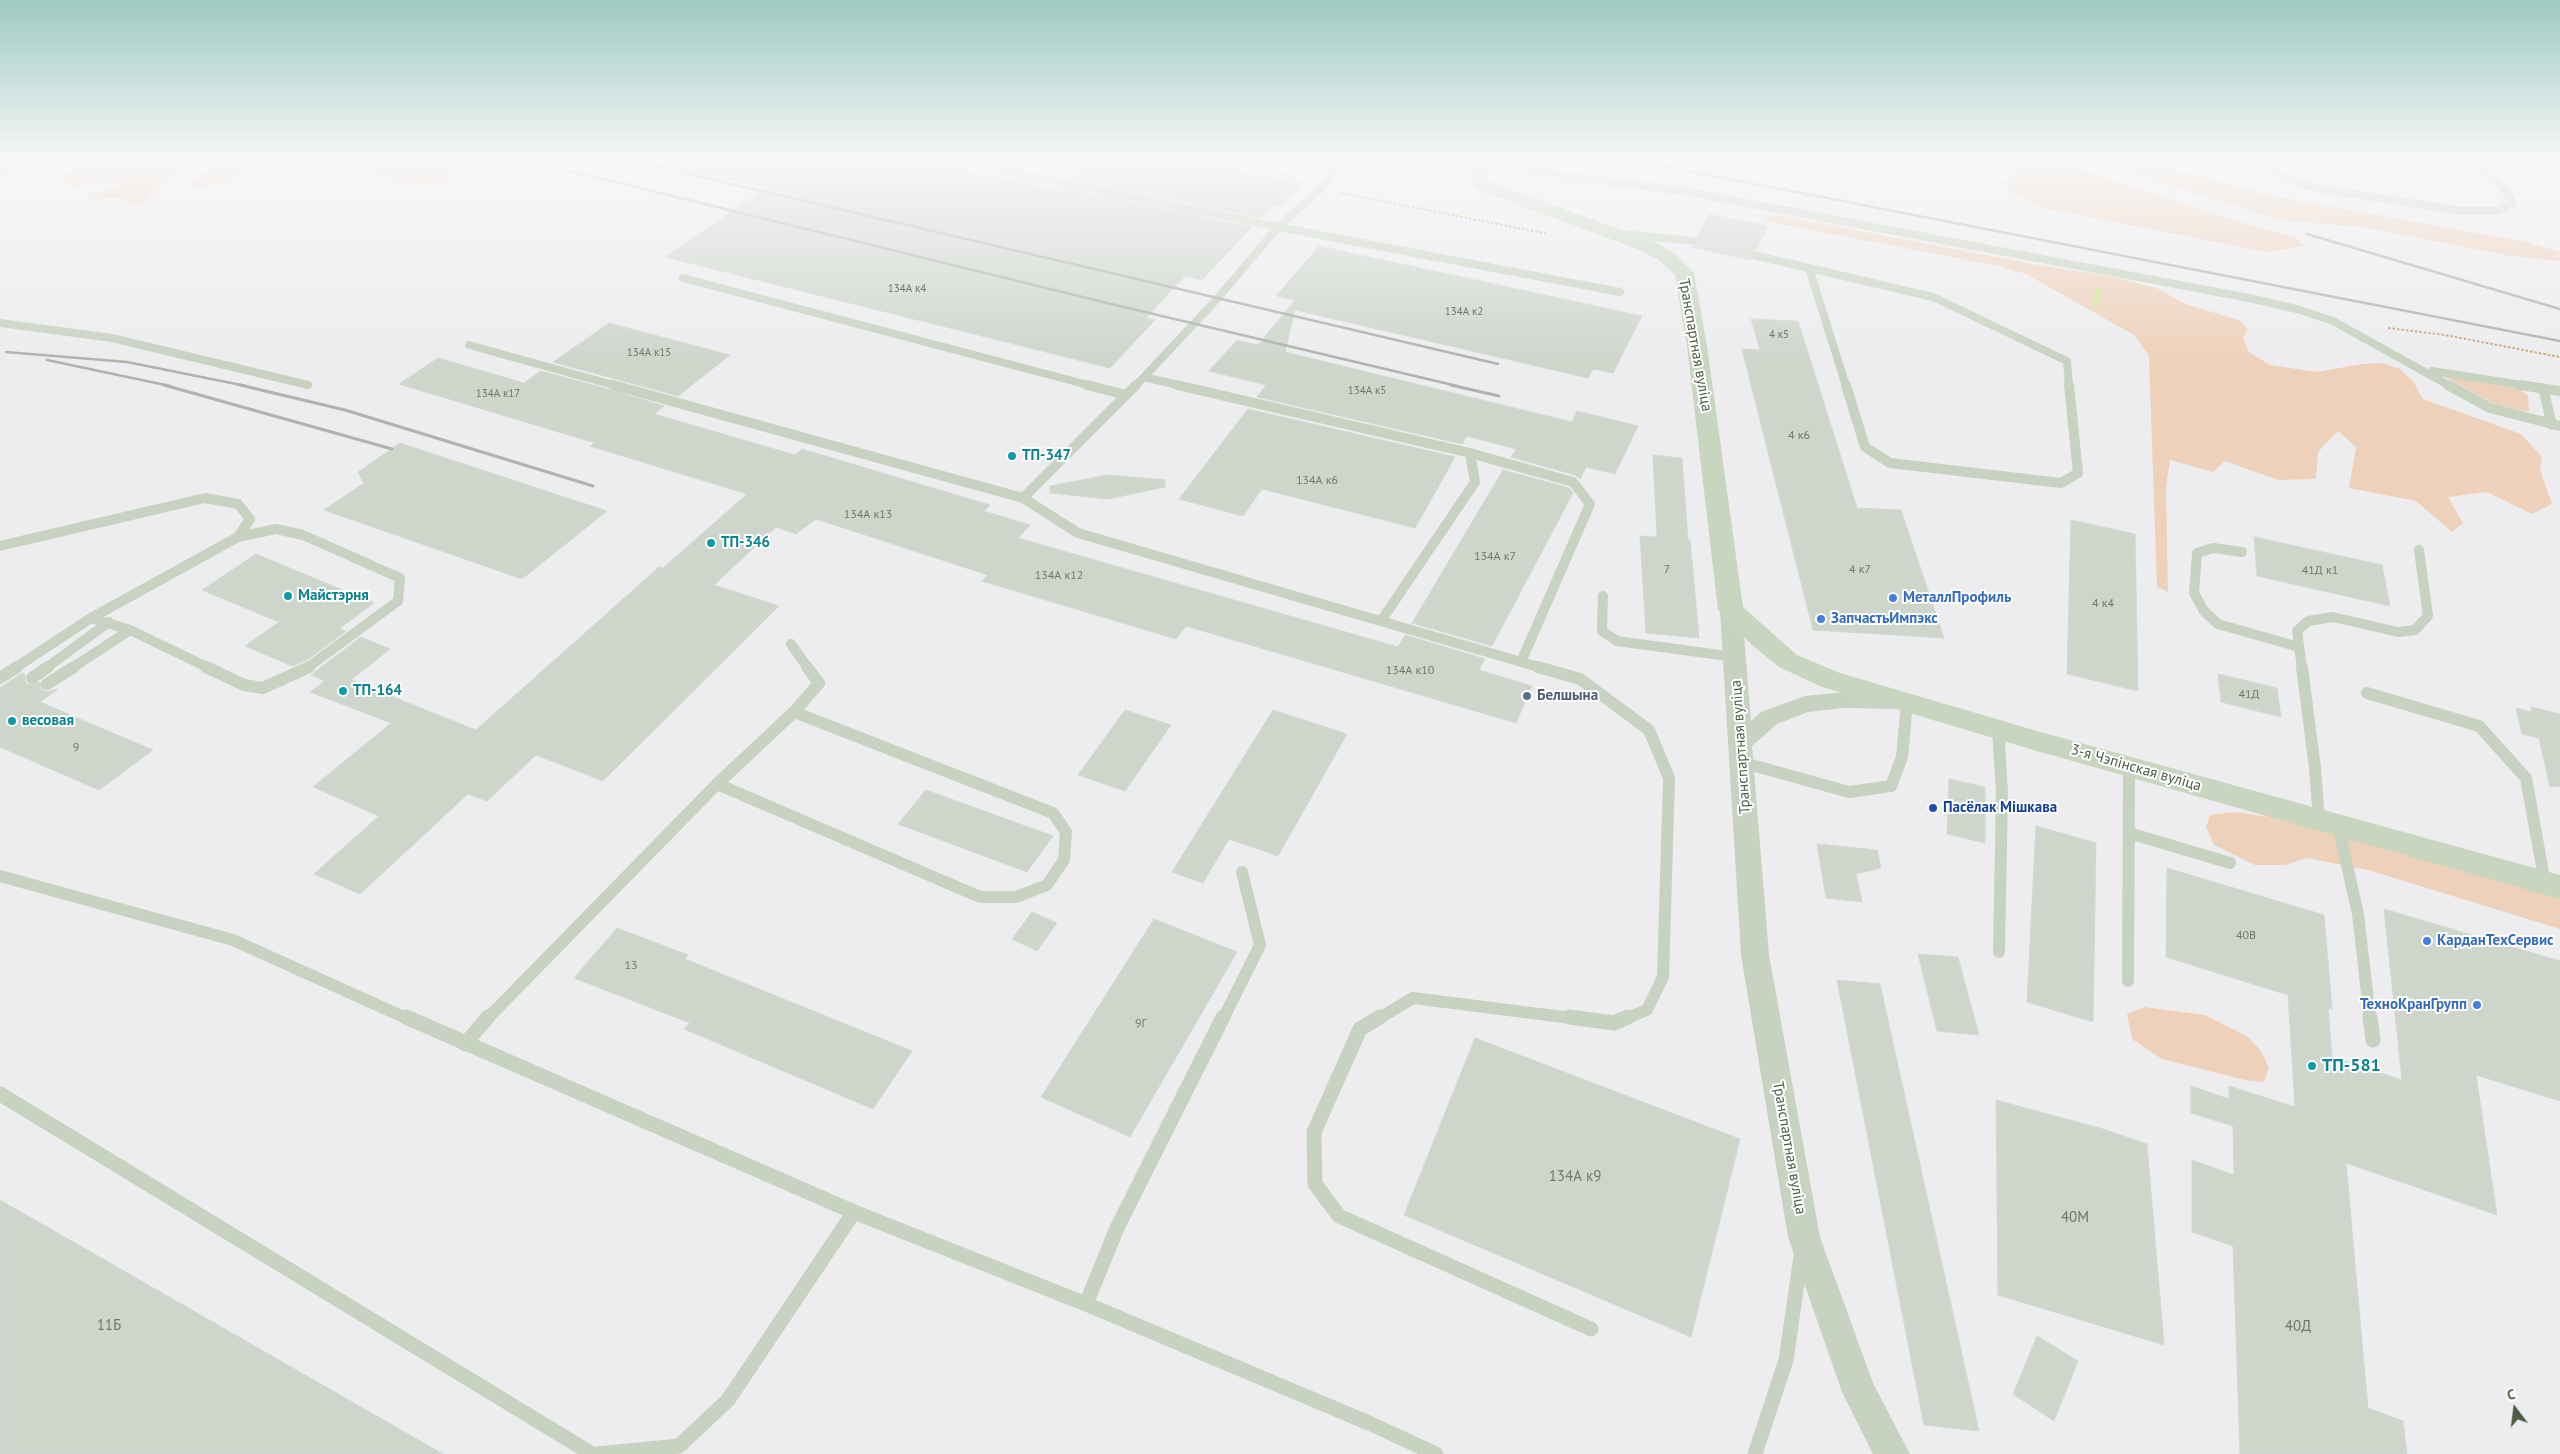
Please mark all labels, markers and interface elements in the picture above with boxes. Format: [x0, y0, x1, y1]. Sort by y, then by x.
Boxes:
street label: Транспартная вуліца [1674, 277, 1716, 413]
house number: 134А к4 [888, 282, 926, 296]
house number: 134А к2 [1445, 305, 1483, 319]
house number: 4 к5 [1769, 328, 1789, 342]
house number: 134А к15 [627, 346, 671, 360]
house number: 134А к5 [1348, 384, 1386, 398]
house number: 134А к17 [476, 387, 520, 401]
house number: 4 к6 [1788, 429, 1810, 443]
place label: ТП-347 [1022, 447, 1071, 465]
marker: ТП-347 [1006, 450, 1018, 462]
house number: 134А к6 [1296, 474, 1338, 488]
house number: 134А к13 [844, 508, 892, 522]
place label: ТП-346 [721, 534, 770, 552]
marker: ТП-346 [705, 537, 717, 549]
house number: 134А к7 [1474, 550, 1516, 564]
house number: 7 [1664, 563, 1670, 577]
house number: 4 к7 [1849, 563, 1871, 577]
house number: 41Д к1 [2302, 564, 2338, 578]
house number: 134А к12 [1035, 569, 1083, 583]
place label: Майстэрня [298, 587, 369, 605]
place label: МеталлПрофиль [1903, 589, 2011, 607]
marker: Майстэрня [282, 590, 294, 602]
marker: МеталлПрофиль [1887, 592, 1899, 604]
house number: 4 к4 [2092, 597, 2114, 611]
place label: ЗапчастьИмпэкс [1831, 610, 1938, 628]
marker: ЗапчастьИмпэкс [1815, 613, 1827, 625]
house number: 134А к10 [1386, 664, 1434, 678]
street label: Транспартная вуліца [1727, 679, 1755, 815]
place label: ТП-164 [353, 682, 402, 700]
marker: ТП-164 [337, 685, 349, 697]
place label: Белшына [1537, 687, 1598, 705]
house number: 41Д [2238, 688, 2260, 702]
marker: Белшына [1521, 690, 1533, 702]
place label: весовая [22, 712, 74, 730]
marker: весовая [6, 715, 18, 727]
house number: 9 [73, 741, 79, 755]
street label: 3-я Чэпінская вуліца [2069, 741, 2203, 795]
place label: Пасёлак Мішкава [1943, 799, 2057, 817]
marker: Пасёлак Мішкава [1927, 802, 1939, 814]
house number: 40В [2236, 929, 2256, 943]
place label: КарданТехСервис [2437, 932, 2554, 950]
marker: КарданТехСервис [2421, 935, 2433, 947]
house number: 13 [624, 959, 638, 973]
place label: ТехноКранГрупп [2360, 996, 2467, 1014]
marker: ТехноКранГрупп [2471, 999, 2483, 1011]
house number: 9Г [1135, 1017, 1147, 1031]
place label: ТП-581 [2322, 1055, 2381, 1077]
marker: ТП-581 [2306, 1060, 2318, 1072]
street label: Транспартная вуліца [1768, 1080, 1810, 1216]
house number: 134А к9 [1549, 1168, 1601, 1186]
house number: 40М [2061, 1209, 2089, 1227]
house number: 11Б [97, 1317, 121, 1335]
house number: 40Д [2285, 1318, 2311, 1336]
north arrow [2490, 1384, 2540, 1434]
text: С [2505, 1385, 2517, 1404]

